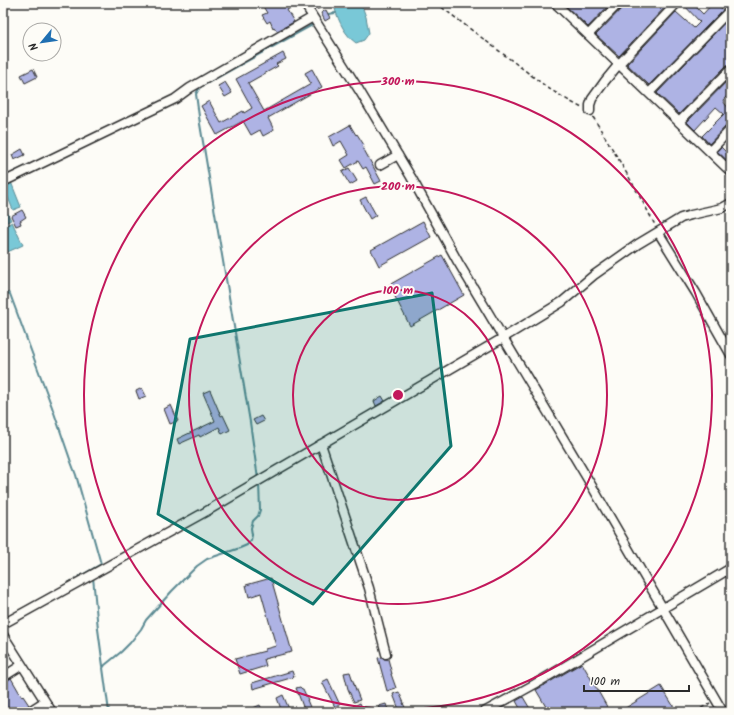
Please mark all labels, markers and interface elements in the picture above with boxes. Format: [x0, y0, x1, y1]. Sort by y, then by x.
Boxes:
north arrow [22, 22, 62, 62]
text: N [25, 39, 44, 54]
text: 300 m [380, 72, 415, 91]
text: 200 m [381, 177, 415, 196]
text: 100 m [383, 281, 413, 300]
centre of rings [391, 388, 405, 402]
scale bar [584, 667, 689, 693]
text: 100 m [590, 672, 621, 691]

